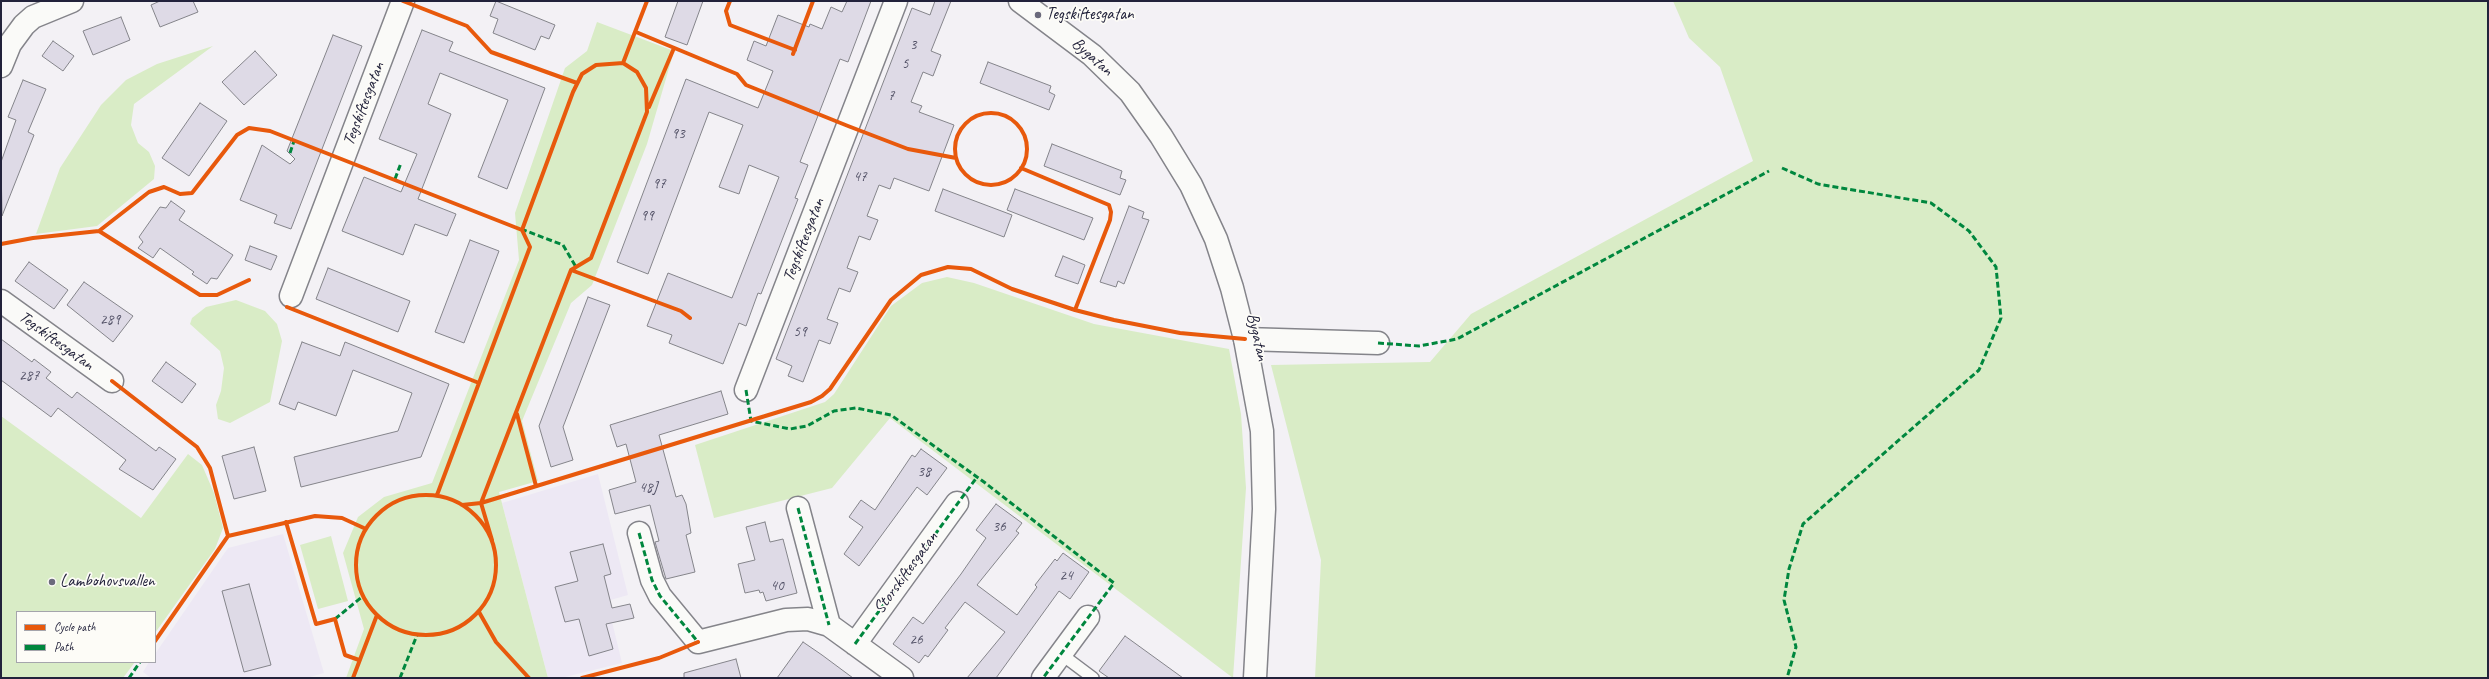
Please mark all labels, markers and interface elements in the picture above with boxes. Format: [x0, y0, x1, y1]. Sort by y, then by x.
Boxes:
place label: Tegskiftesgatan [1046, 5, 1134, 25]
marker: Tegskiftesgatan [1033, 10, 1043, 20]
street label: Bygatan [1067, 33, 1117, 81]
house number: 3 [910, 36, 916, 54]
house number: 5 [902, 55, 908, 73]
street label: Tegskiftesgatan [339, 59, 389, 149]
house number: 7 [888, 87, 894, 105]
house number: 93 [671, 125, 685, 143]
house number: 47 [853, 168, 867, 186]
house number: 97 [652, 175, 666, 193]
street label: Tegskiftesgatan [779, 195, 829, 285]
house number: 99 [640, 207, 654, 225]
street label: Tegskiftesgatan [15, 307, 97, 375]
house number: 289 [100, 311, 120, 329]
street label: Bygatan [1242, 311, 1272, 363]
house number: 59 [793, 323, 807, 341]
house number: 287 [19, 367, 39, 385]
house number: 38 [917, 463, 931, 481]
house number: 48J [639, 479, 657, 497]
house number: 36 [992, 518, 1006, 536]
street label: Storskiftesgatan [869, 528, 943, 618]
house number: 24 [1059, 567, 1073, 585]
place label: Lambohovsvallen [60, 572, 155, 592]
marker: Lambohovsvallen [47, 577, 57, 587]
house number: 40 [770, 577, 784, 595]
legend [16, 611, 156, 663]
text: Cycle path [54, 619, 96, 635]
house number: 26 [909, 631, 923, 649]
text: Path [54, 639, 74, 655]

